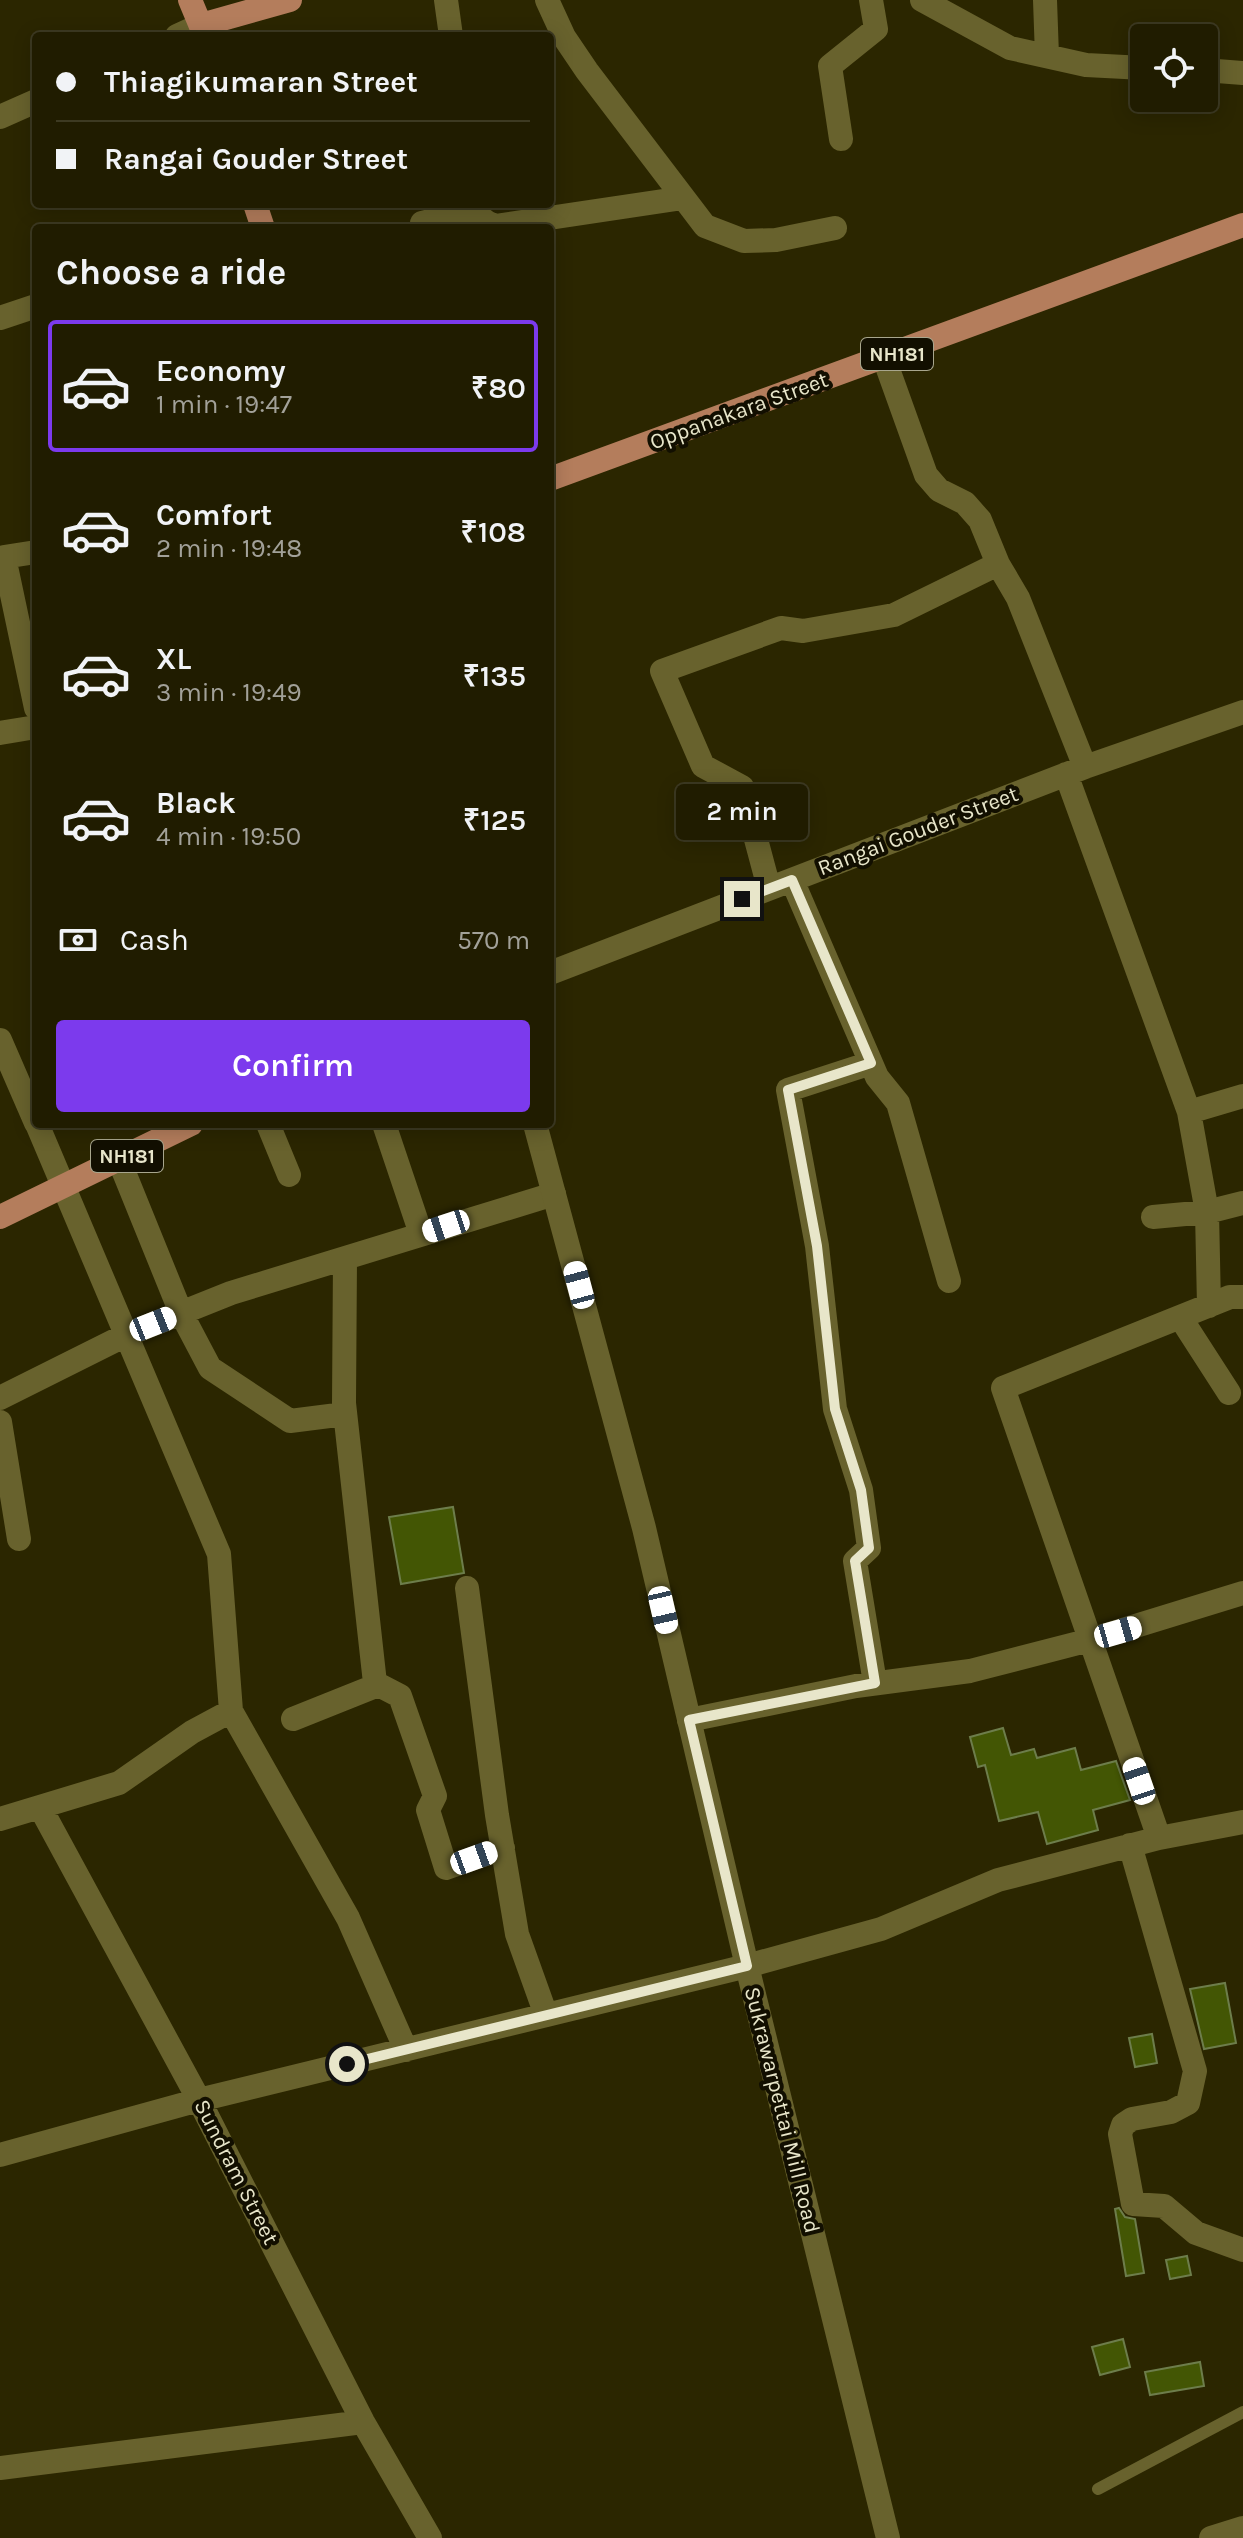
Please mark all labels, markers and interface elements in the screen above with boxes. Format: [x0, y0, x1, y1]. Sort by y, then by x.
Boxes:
map controls [1130, 24, 1218, 112]
button: locate [1130, 24, 1218, 112]
text: Thiagikumaran Street [104, 64, 418, 100]
text: Rangai Gouder Street [104, 141, 408, 177]
text: Choose a ride [56, 251, 286, 293]
road number: NH181 [861, 338, 933, 370]
icon: car [60, 350, 132, 422]
text: Economy [156, 353, 286, 389]
street label: Oppanakara Street [646, 367, 832, 455]
text: ₹80 [471, 370, 526, 406]
text: 1 min · 19:47 [156, 389, 292, 420]
icon: car [60, 494, 132, 566]
text: Comfort [156, 497, 272, 533]
text: ₹108 [461, 514, 526, 550]
text: 2 min · 19:48 [156, 533, 302, 564]
icon: car [60, 638, 132, 710]
text: XL [156, 641, 191, 677]
text: ₹135 [463, 658, 526, 694]
text: 3 min · 19:49 [156, 677, 302, 708]
street label: Rangai Gouder Street [814, 781, 1022, 881]
icon: car [60, 782, 132, 854]
callout: 2 min [676, 783, 808, 839]
text: Black [156, 785, 236, 821]
text: 2 min [707, 796, 777, 827]
text: ₹125 [463, 802, 526, 838]
text: 4 min · 19:50 [156, 821, 301, 852]
route end [724, 881, 760, 917]
icon: cash [56, 918, 100, 962]
text: Cash [120, 922, 189, 958]
text: 570 m [457, 925, 530, 956]
button: Confirm [56, 1020, 530, 1112]
road number: NH181 [91, 1140, 163, 1172]
car [419, 1207, 473, 1245]
car [561, 1259, 597, 1311]
car [126, 1304, 180, 1344]
car [646, 1584, 680, 1636]
car [1092, 1614, 1144, 1650]
car [1120, 1754, 1158, 1808]
car [447, 1839, 501, 1877]
street label: Sukrawarpettai Mill Road [739, 1984, 825, 2236]
route start [329, 2046, 365, 2082]
street label: Sundram Street [188, 2095, 284, 2249]

